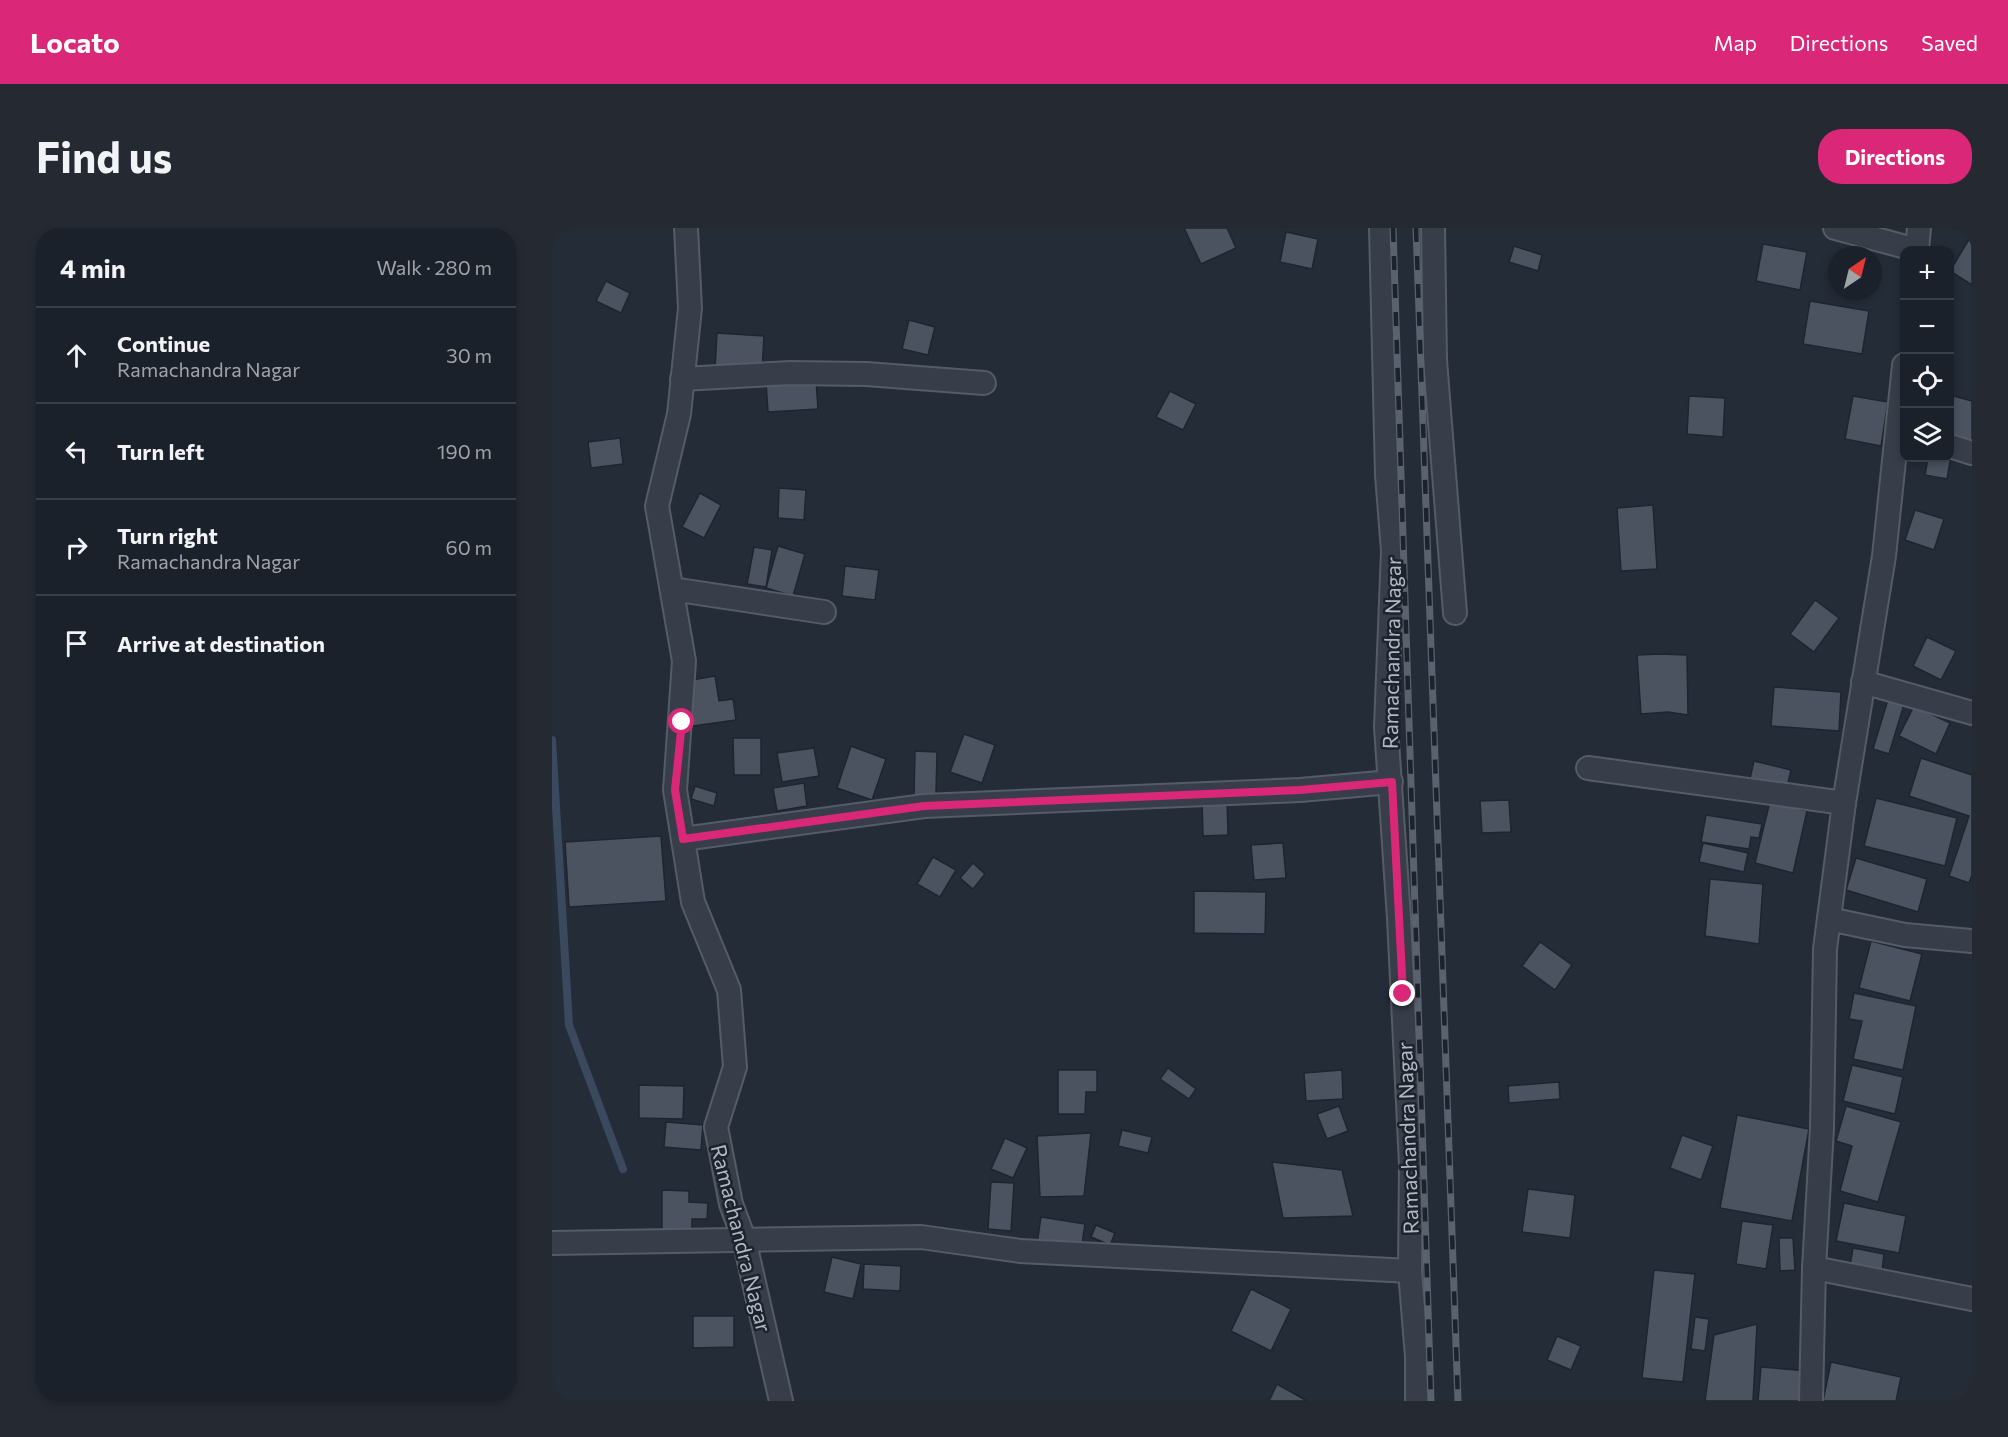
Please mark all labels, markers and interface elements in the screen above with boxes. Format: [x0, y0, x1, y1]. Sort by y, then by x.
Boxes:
text: Locato [30, 25, 120, 59]
text: Map [1714, 30, 1757, 55]
text: Directions [1790, 30, 1888, 55]
text: Saved [1921, 30, 1978, 55]
button: Directions [1818, 129, 1972, 184]
text: Find us [36, 130, 172, 182]
north arrow [1828, 246, 1882, 300]
map controls [1900, 246, 1954, 462]
button: + [1900, 246, 1954, 300]
text: 4 min [60, 252, 126, 283]
text: Walk · 280 m [376, 255, 492, 279]
button: − [1900, 300, 1954, 354]
text: Continue [117, 330, 210, 357]
icon: ahead [60, 339, 93, 372]
text: 30 m [446, 343, 492, 367]
button: locate [1900, 354, 1954, 408]
text: Ramachandra Nagar [117, 357, 300, 381]
button: layers [1900, 408, 1954, 462]
icon: left [60, 435, 93, 468]
text: Turn left [117, 438, 204, 465]
text: 190 m [437, 439, 492, 463]
text: Turn right [117, 522, 218, 549]
icon: right [60, 531, 93, 564]
text: 60 m [446, 535, 492, 559]
text: Ramachandra Nagar [117, 549, 300, 573]
street label: Ramachandra Nagar [1377, 557, 1405, 749]
icon: arrive [60, 627, 93, 660]
text: Arrive at destination [117, 630, 325, 657]
route start [668, 708, 694, 734]
route end [1389, 980, 1415, 1006]
street label: Ramachandra Nagar [1391, 1041, 1423, 1235]
street label: Ramachandra Nagar [707, 1142, 777, 1334]

